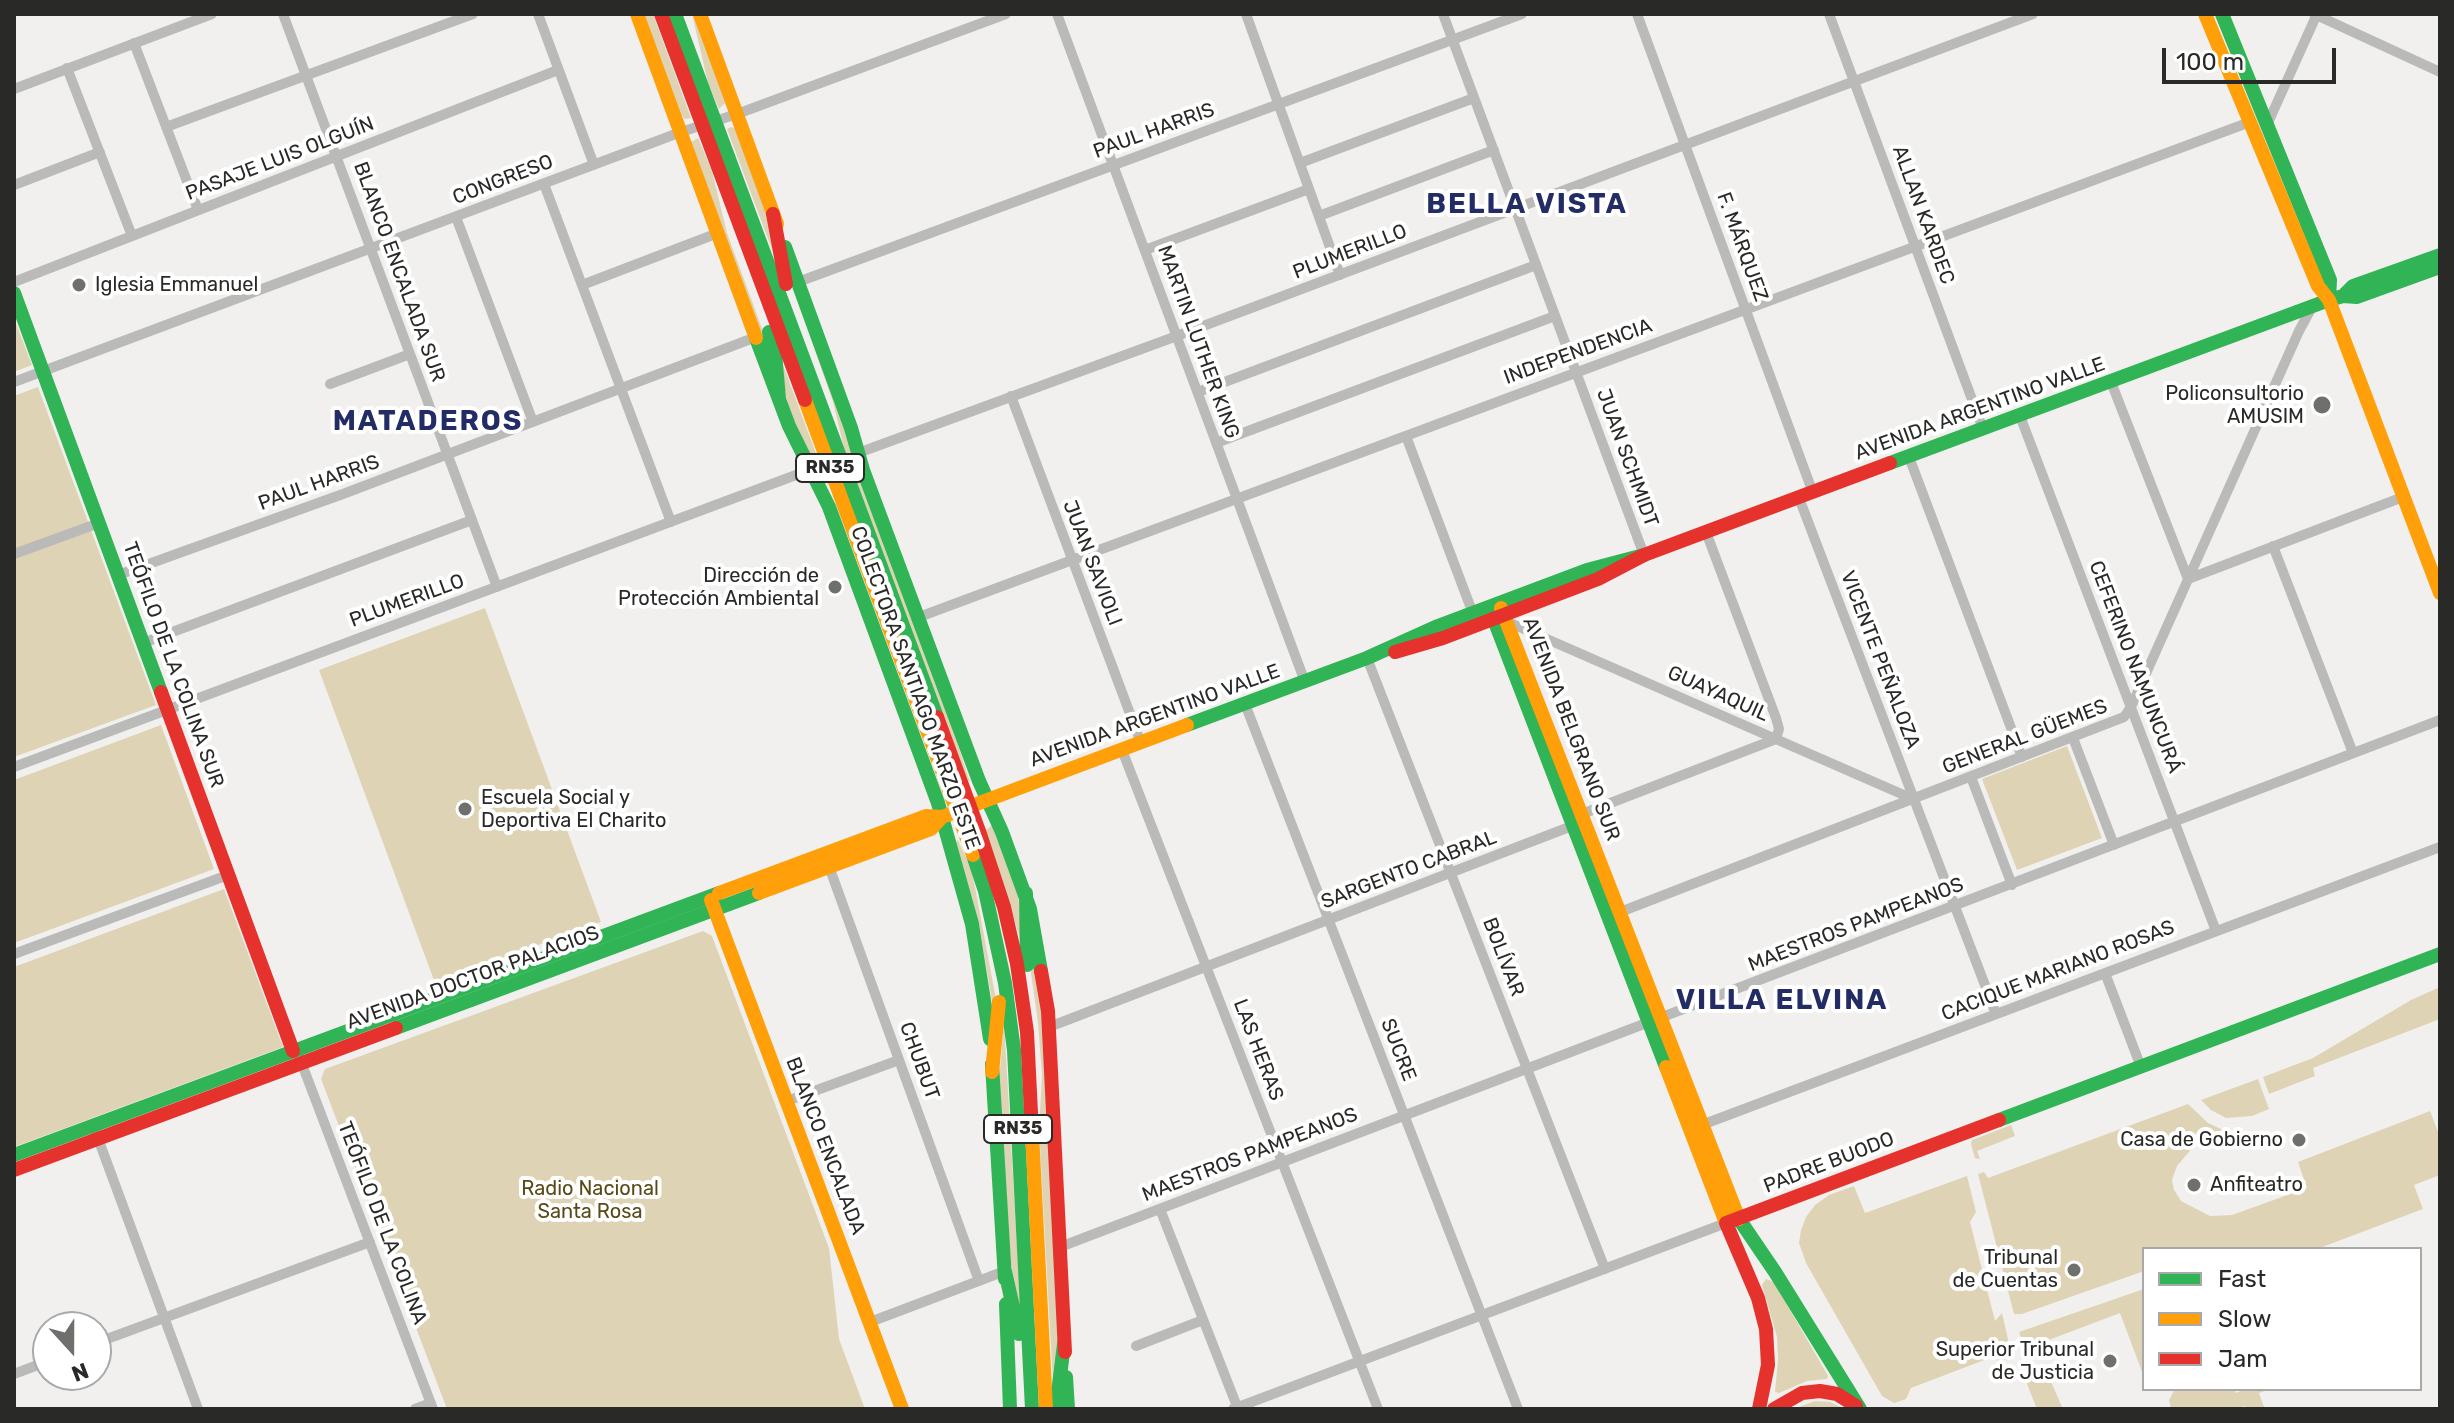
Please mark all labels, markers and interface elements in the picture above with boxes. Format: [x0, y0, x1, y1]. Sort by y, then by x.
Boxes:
scale bar [2166, 32, 2340, 82]
text: 100 m [2176, 48, 2244, 76]
street label: PAUL HARRIS [1090, 98, 1218, 164]
street label: PASAJE LUIS OLGUÍN [182, 112, 378, 206]
street label: ALLAN KARDEC [1887, 142, 1959, 288]
street label: CONGRESO [449, 150, 557, 210]
street label: BLANCO ENCALADA SUR [348, 159, 450, 385]
district label: BELLA VISTA [1426, 188, 1628, 222]
street label: F. MÁRQUEZ [1711, 189, 1773, 305]
street label: PLUMERILLO [1290, 219, 1410, 285]
street label: MARTIN LUTHER KING [1152, 242, 1244, 442]
place label: Iglesia Emmanuel [95, 273, 258, 297]
marker: Iglesia Emmanuel [70, 276, 88, 294]
street label: INDEPENDENCIA [1501, 314, 1655, 390]
street label: AVENIDA ARGENTINO VALLE [1852, 352, 2108, 466]
place label: Policonsultorio AMUSIM [2165, 382, 2304, 429]
street label: JUAN SCHMIDT [1591, 386, 1663, 530]
marker: Policonsultorio AMUSIM [2311, 394, 2333, 416]
district label: MATADEROS [333, 405, 523, 439]
street label: PAUL HARRIS [255, 450, 383, 516]
road number: RN35 [796, 454, 864, 482]
street label: JUAN SAVIOLI [1057, 497, 1127, 629]
street label: COLECTORA SANTIAGO MARZO ESTE [845, 523, 985, 853]
street label: TEÓFILO DE LA COLINA SUR [117, 539, 229, 791]
street label: CEFERINO NAMUNCURÁ [2083, 558, 2187, 776]
place label: Dirección de Protección Ambiental [618, 564, 819, 611]
street label: VICENTE PEÑALOZA [1835, 568, 1925, 752]
street label: PLUMERILLO [346, 569, 468, 633]
marker: Dirección de Protección Ambiental [826, 578, 844, 596]
street label: AVENIDA BELGRANO SUR [1517, 614, 1625, 844]
street label: AVENIDA ARGENTINO VALLE [1027, 659, 1283, 773]
street label: GUAYAQUIL [1664, 661, 1772, 727]
street label: GENERAL GÜEMES [1939, 695, 2111, 779]
place label: Escuela Social y Deportiva El Charito [481, 786, 666, 833]
marker: Escuela Social y Deportiva El Charito [456, 800, 474, 818]
street label: SARGENTO CABRAL [1318, 826, 1500, 914]
street label: MAESTROS PAMPEANOS [1745, 873, 1967, 977]
street label: BOLÍVAR [1477, 914, 1529, 1000]
street label: CACIQUE MARIANO ROSAS [1938, 915, 2178, 1027]
street label: AVENIDA DOCTOR PALACIOS [343, 921, 603, 1035]
district label: VILLA ELVINA [1676, 984, 1888, 1018]
street label: LAS HERAS [1228, 996, 1288, 1104]
street label: SUCRE [1375, 1015, 1421, 1085]
street label: CHUBUT [894, 1019, 944, 1103]
street label: BLANCO ENCALADA [780, 1054, 870, 1238]
street label: MAESTROS PAMPEANOS [1139, 1103, 1361, 1207]
road number: RN35 [984, 1115, 1052, 1143]
street label: TEÓFILO DE LA COLINA [332, 1118, 432, 1328]
street label: PADRE BUODO [1760, 1127, 1898, 1199]
place label: Casa de Gobierno [2120, 1128, 2283, 1152]
marker: Casa de Gobierno [2290, 1131, 2308, 1149]
place label: Anfiteatro [2210, 1173, 2303, 1197]
marker: Anfiteatro [2185, 1176, 2203, 1194]
park label: Radio Nacional Santa Rosa [521, 1177, 659, 1224]
place label: Tribunal de Cuentas [1952, 1246, 2058, 1293]
legend [2142, 1247, 2422, 1391]
marker: Tribunal de Cuentas [2065, 1261, 2083, 1279]
text: Fast [2218, 1265, 2266, 1293]
text: Slow [2218, 1305, 2271, 1333]
north arrow [32, 1311, 112, 1391]
place label: Superior Tribunal de Justicia [1936, 1338, 2094, 1385]
text: Jam [2218, 1345, 2268, 1373]
marker: Superior Tribunal de Justicia [2101, 1352, 2119, 1370]
text: N [68, 1357, 92, 1387]

